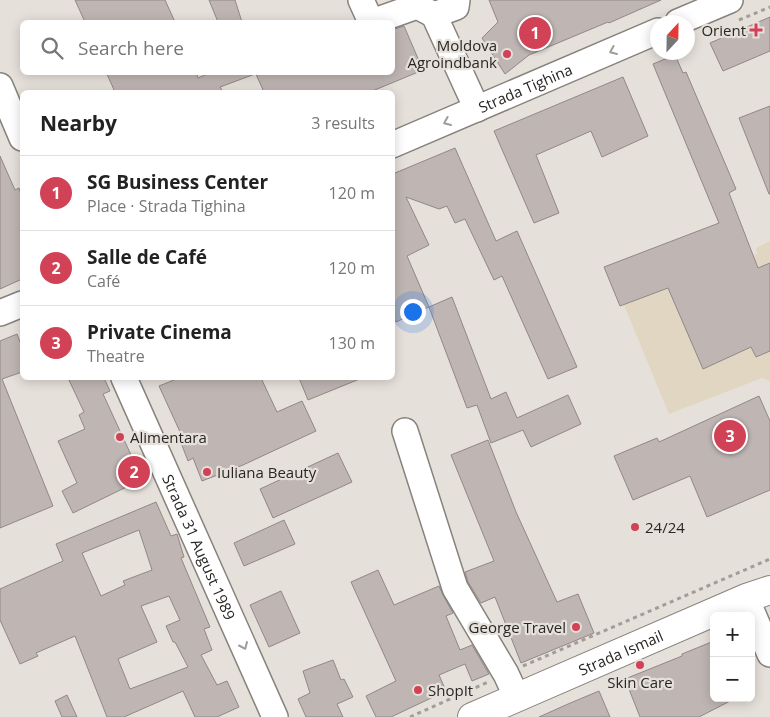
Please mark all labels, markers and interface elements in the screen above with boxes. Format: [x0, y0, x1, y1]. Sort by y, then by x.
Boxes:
pin: 1 [519, 14, 551, 52]
north arrow [650, 15, 695, 60]
search box [20, 20, 395, 75]
place label: Orient [701, 20, 746, 40]
marker: Orient [750, 24, 762, 36]
icon: search [38, 34, 66, 62]
text: Search here [78, 35, 184, 61]
place label: Moldova Agroindbank [407, 35, 497, 72]
one-way arrow [609, 44, 618, 55]
marker: Moldova Agroindbank [501, 48, 513, 60]
street label: Strada Tighina [475, 59, 575, 117]
text: Nearby [40, 109, 117, 137]
text: 3 results [311, 112, 375, 134]
one-way arrow [443, 115, 452, 126]
text: SG Business Center [87, 169, 268, 195]
text: 1 [51, 182, 61, 204]
text: 120 m [329, 182, 375, 204]
text: Place · Strada Tighina [87, 195, 246, 217]
text: Salle de Café [87, 244, 207, 270]
text: 2 [51, 257, 61, 279]
text: 120 m [329, 257, 375, 279]
text: Café [87, 270, 120, 292]
your location [400, 299, 426, 325]
text: Private Cinema [87, 319, 232, 345]
text: 3 [51, 332, 61, 354]
text: 130 m [329, 332, 375, 354]
text: Theatre [87, 345, 145, 367]
pin: 3 [714, 417, 746, 455]
place label: Alimentara [130, 427, 207, 447]
marker: Alimentara [114, 431, 126, 443]
pin: 2 [118, 453, 150, 491]
place label: Iuliana Beauty [217, 462, 317, 482]
marker: Iuliana Beauty [201, 466, 213, 478]
street label: Strada 31 August 1989 [158, 471, 240, 623]
place label: 24/24 [645, 517, 685, 537]
marker: 24/24 [629, 521, 641, 533]
map controls [710, 612, 755, 702]
button: + [710, 612, 755, 657]
place label: George Travel [469, 617, 566, 637]
marker: George Travel [570, 621, 582, 633]
street label: Strada Ismail [575, 625, 666, 680]
one-way arrow [237, 641, 248, 650]
button: − [710, 657, 755, 702]
marker: Skin Care [634, 659, 646, 671]
place label: Skin Care [607, 672, 673, 692]
place label: ShopIt [428, 680, 473, 700]
marker: ShopIt [412, 684, 424, 696]

